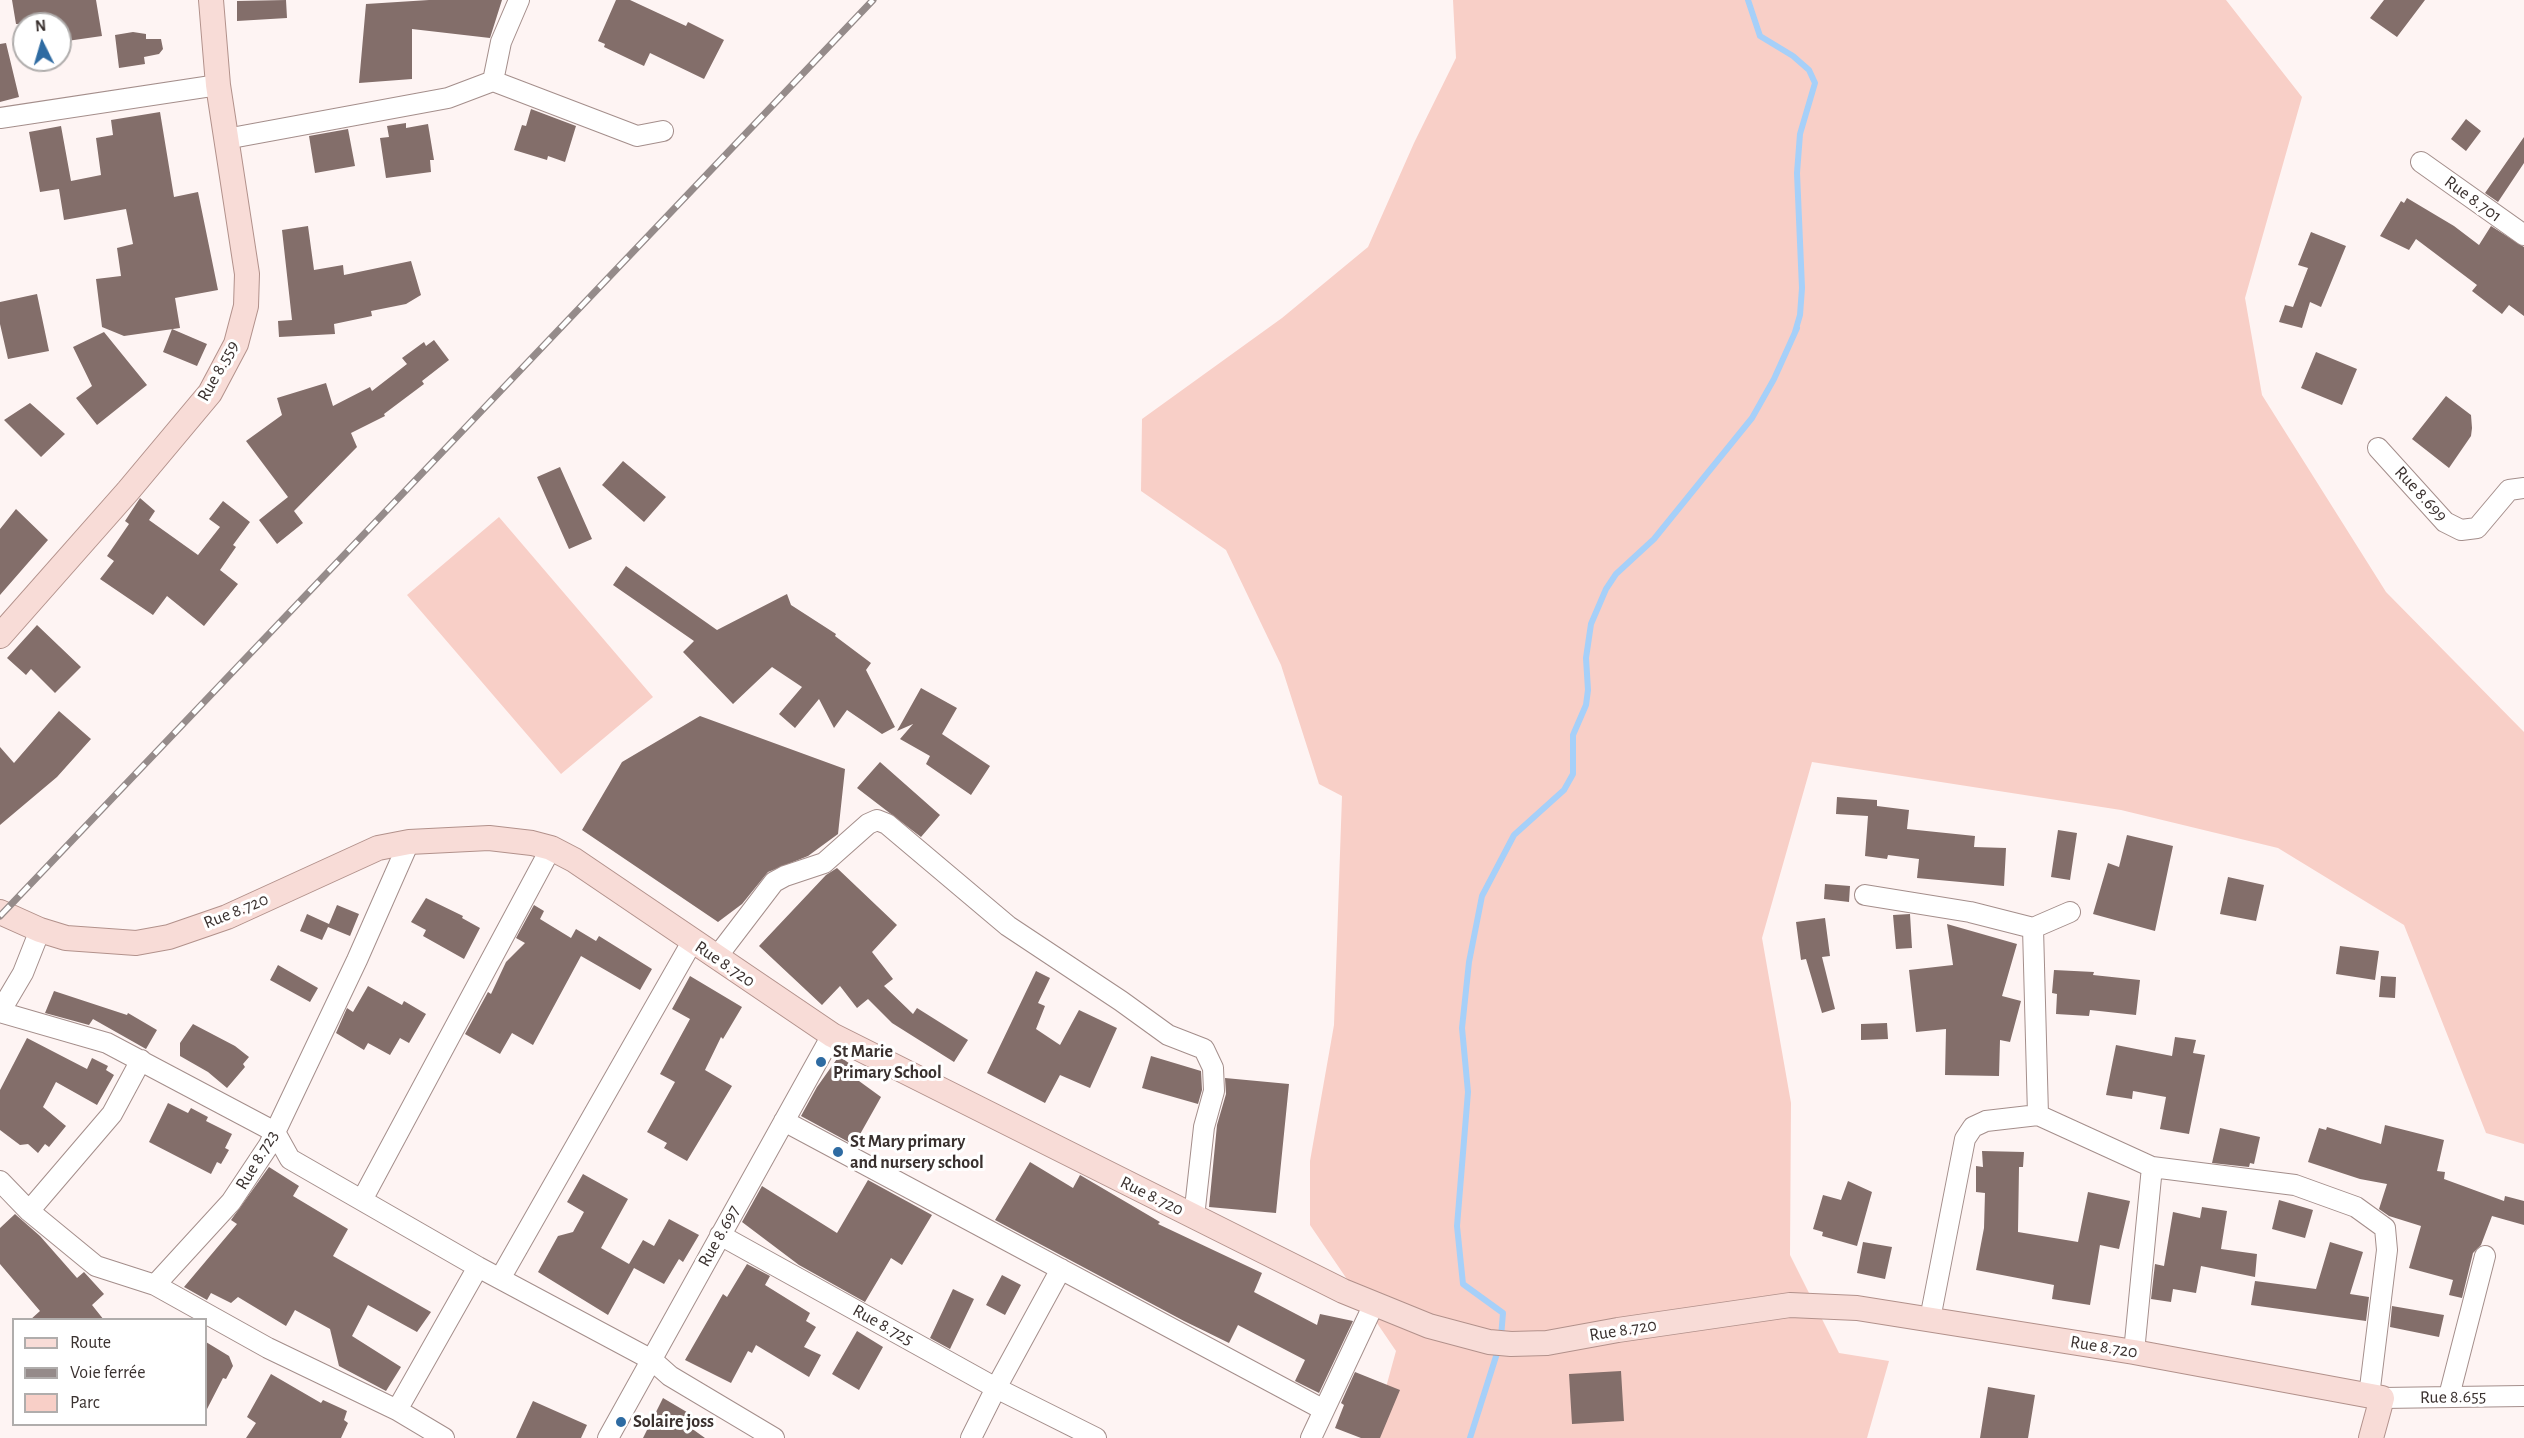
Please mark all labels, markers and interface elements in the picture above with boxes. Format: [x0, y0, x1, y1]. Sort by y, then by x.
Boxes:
north arrow [12, 12, 72, 72]
text: N [34, 18, 47, 35]
street label: Rue 8.701 [2440, 171, 2506, 227]
street label: Rue 8.559 [193, 337, 243, 405]
street label: Rue 8.699 [2390, 462, 2452, 526]
street label: Rue 8.720 [200, 888, 272, 934]
street label: Rue 8.720 [691, 936, 759, 992]
place label: St Marie Primary School [833, 1041, 942, 1084]
marker: St Marie Primary School [814, 1055, 828, 1069]
street label: Rue 8.723 [231, 1126, 283, 1194]
place label: St Mary primary and nursery school [850, 1131, 984, 1174]
marker: St Mary primary and nursery school [831, 1145, 845, 1159]
street label: Rue 8.720 [1117, 1171, 1187, 1221]
street label: Rue 8.697 [693, 1201, 745, 1271]
street label: Rue 8.725 [849, 1300, 917, 1350]
street label: Rue 8.720 [1588, 1314, 1658, 1346]
legend [12, 1318, 207, 1426]
street label: Rue 8.720 [2069, 1331, 2139, 1363]
text: Route [70, 1334, 111, 1352]
text: Voie ferrée [70, 1364, 145, 1382]
street label: Rue 8.655 [2420, 1386, 2486, 1408]
text: Parc [70, 1394, 100, 1412]
place label: Solaire joss [633, 1411, 714, 1433]
marker: Solaire joss [614, 1415, 628, 1429]

